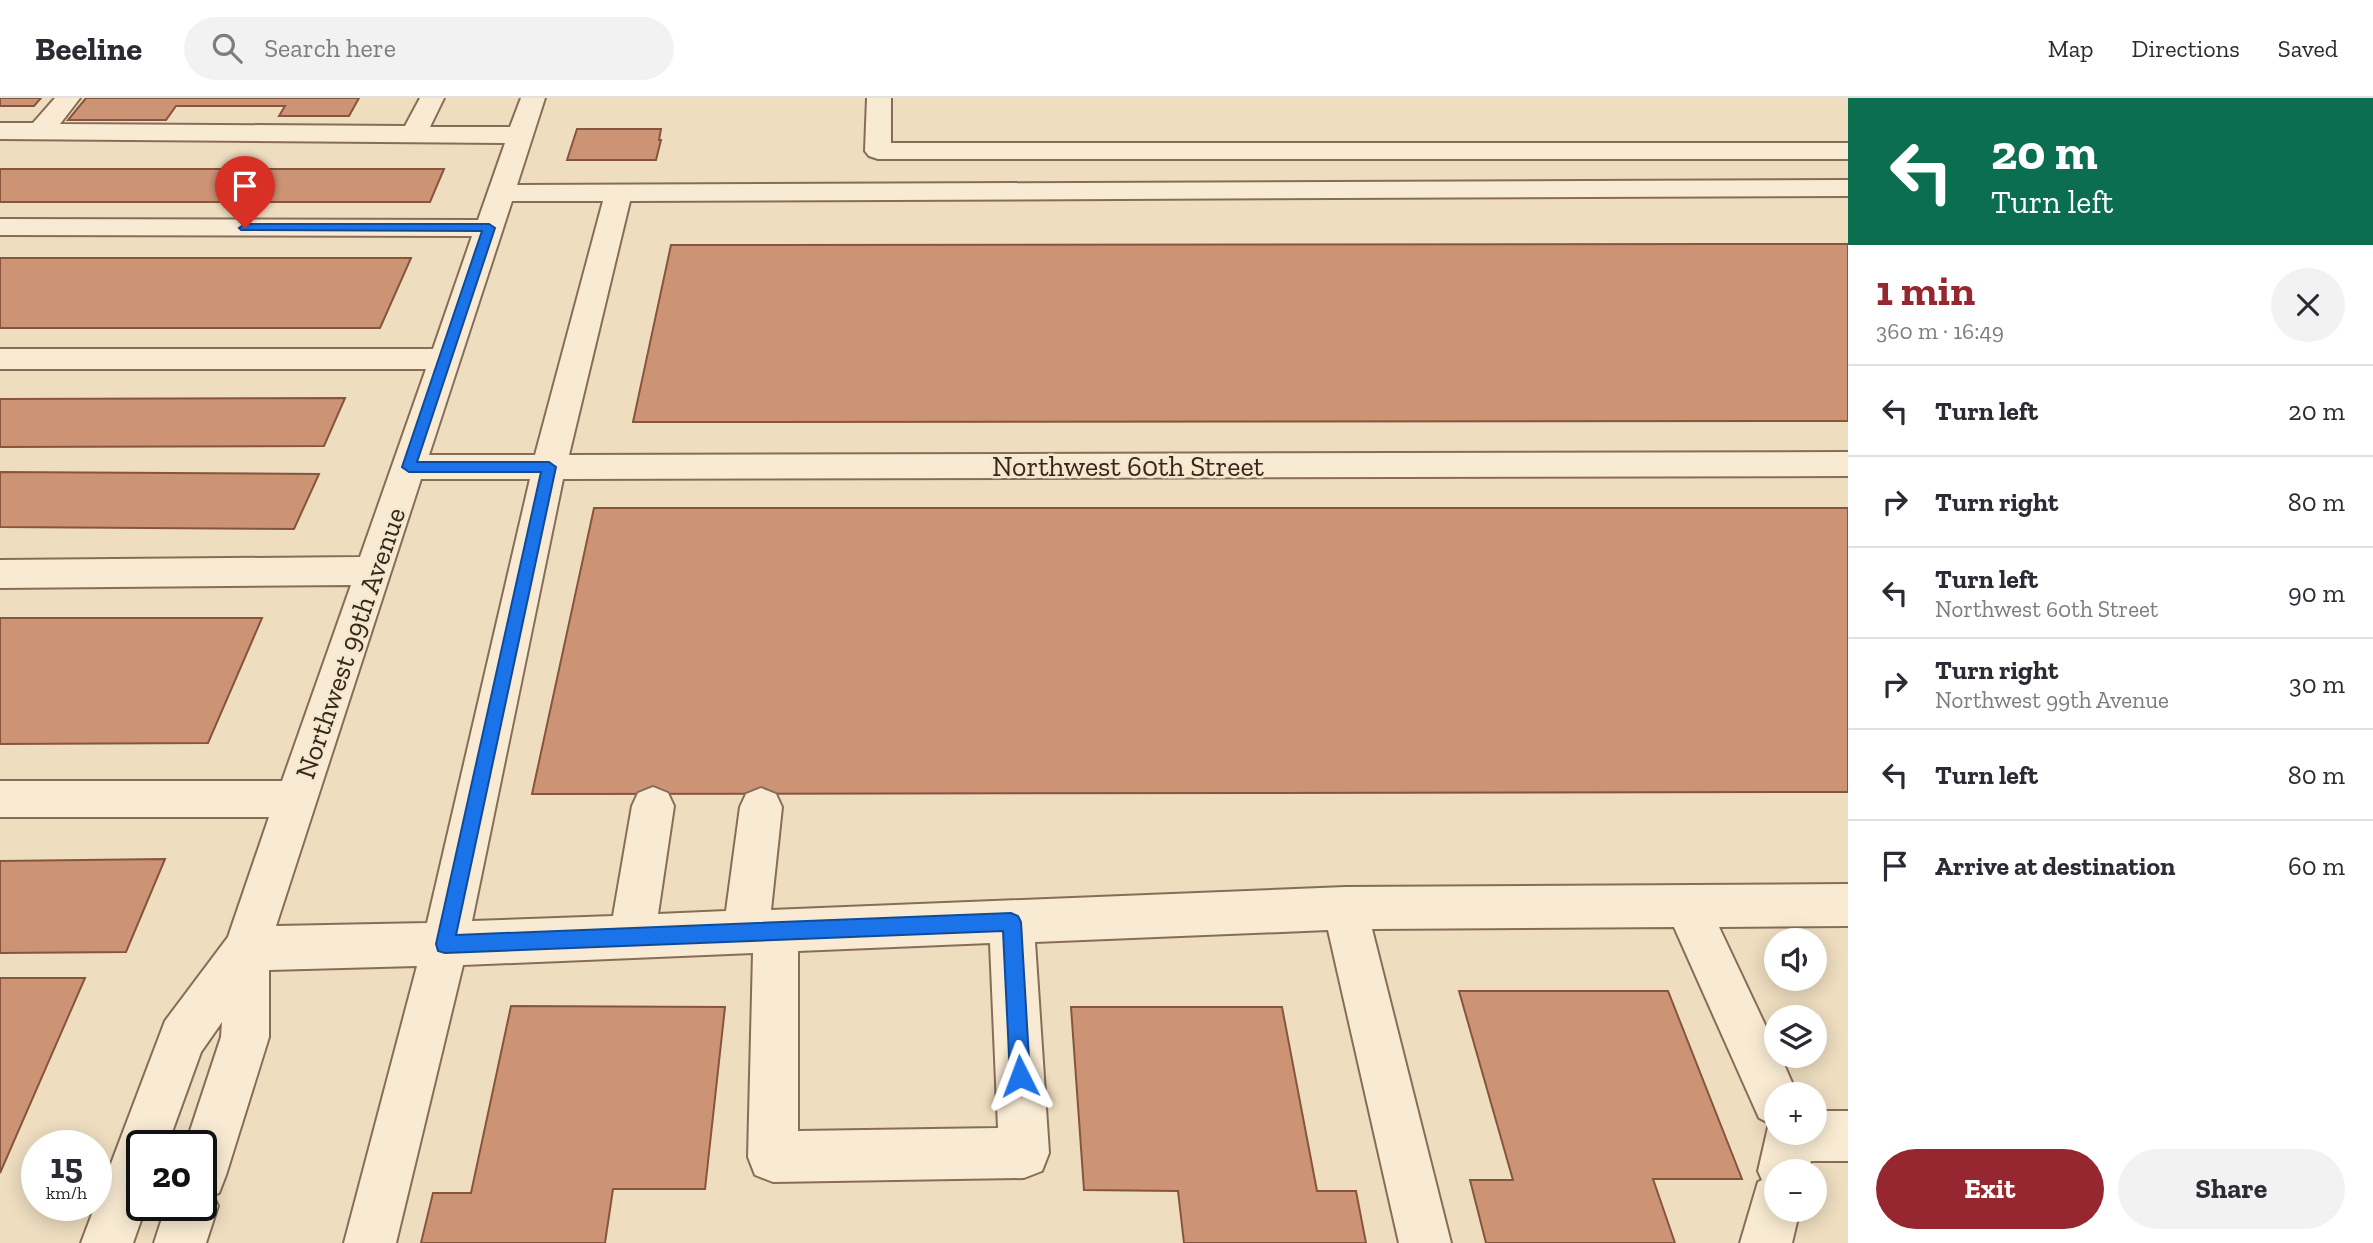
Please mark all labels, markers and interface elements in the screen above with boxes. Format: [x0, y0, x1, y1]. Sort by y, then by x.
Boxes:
search box [184, 17, 674, 80]
text: Beeline [35, 29, 142, 68]
icon: search [208, 29, 246, 67]
text: Search here [264, 32, 396, 64]
text: Map [2048, 34, 2094, 63]
text: Directions [2132, 34, 2240, 63]
text: Saved [2278, 34, 2338, 63]
text: 20 m [1991, 123, 2098, 182]
icon: left [1876, 126, 1967, 217]
pin [215, 156, 275, 228]
icon: arrive [226, 167, 264, 205]
text: Turn left [1991, 183, 2113, 221]
text: 1 min [1876, 265, 1975, 316]
button: close [2271, 268, 2345, 342]
text: 360 m · 16:49 [1876, 317, 2004, 345]
icon: left [1876, 392, 1914, 430]
text: Turn left [1935, 395, 2038, 427]
text: 20 m [2288, 395, 2345, 427]
street label: Northwest 60th Street [992, 450, 1265, 483]
icon: right [1876, 483, 1914, 521]
text: Turn right [1935, 486, 2058, 518]
text: 80 m [2288, 486, 2345, 518]
street label: Northwest 99th Avenue [289, 503, 412, 783]
text: Turn left [1935, 563, 2038, 595]
icon: left [1876, 574, 1914, 612]
text: 90 m [2288, 577, 2345, 609]
text: Northwest 60th Street [1935, 595, 2158, 623]
text: Turn right [1935, 654, 2058, 686]
icon: right [1876, 665, 1914, 703]
text: 30 m [2289, 668, 2345, 700]
text: Northwest 99th Avenue [1935, 686, 2169, 714]
icon: left [1876, 756, 1914, 794]
text: Turn left [1935, 759, 2038, 791]
text: 80 m [2288, 759, 2345, 791]
icon: arrive [1876, 847, 1914, 885]
text: Arrive at destination [1935, 850, 2175, 882]
text: 60 m [2288, 850, 2345, 882]
map controls [1764, 928, 1827, 1222]
button: sound [1764, 928, 1827, 991]
button: layers [1764, 1005, 1827, 1068]
position arrow [983, 1039, 1057, 1113]
button: + [1764, 1082, 1827, 1145]
speed limit sign: 20 [126, 1130, 217, 1221]
text: 15 [50, 1145, 83, 1187]
button: Exit [1876, 1149, 2104, 1229]
button: Share [2118, 1149, 2345, 1229]
button: − [1764, 1159, 1827, 1222]
text: km/h [46, 1182, 87, 1204]

